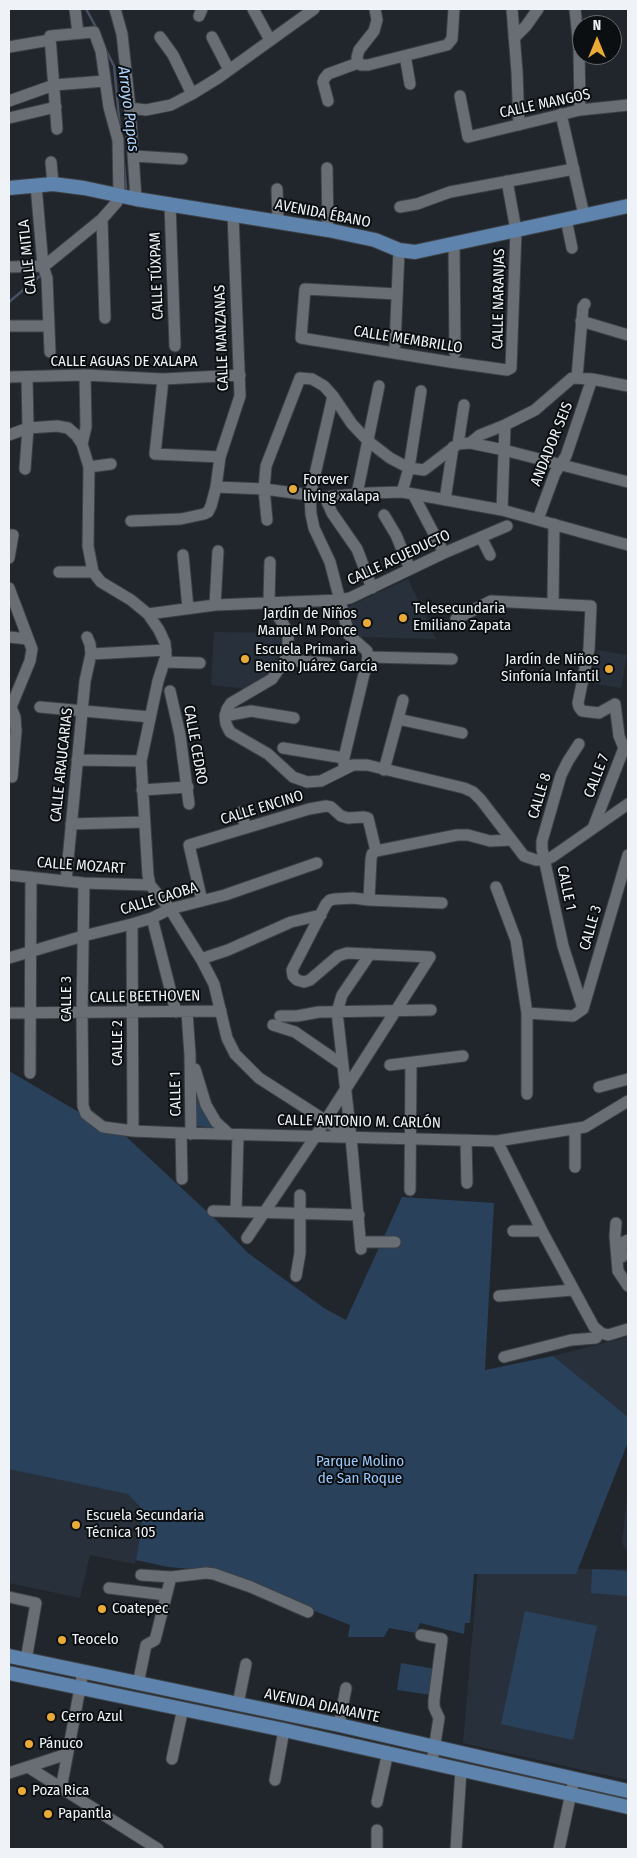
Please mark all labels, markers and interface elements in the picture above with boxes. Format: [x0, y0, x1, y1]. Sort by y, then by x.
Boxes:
north arrow [572, 15, 622, 65]
text: N [593, 17, 601, 34]
water label: Arroyo Papas [113, 65, 143, 153]
street label: CALLE MANGOS [498, 86, 592, 122]
street label: AVENIDA ÉBANO [274, 196, 372, 232]
street label: CALLE MITLA [15, 219, 41, 295]
street label: CALLE TÚXPAM [146, 232, 168, 320]
street label: CALLE NARANJAS [489, 248, 509, 350]
street label: CALLE MANZANAS [211, 285, 233, 391]
street label: CALLE MEMBRILLO [352, 323, 464, 357]
street label: CALLE AGUAS DE XALAPA [50, 353, 198, 371]
street label: ANDADOR SEIS [527, 399, 577, 489]
place label: Forever living xalapa [303, 471, 380, 506]
marker: Forever living xalapa [287, 483, 299, 495]
street label: CALLE ACUEDUCTO [345, 526, 453, 590]
place label: Telesecundaria Emiliano Zapata [413, 600, 511, 635]
place label: Jardín de Niños Manuel M Ponce [257, 605, 357, 640]
marker: Telesecundaria Emiliano Zapata [397, 612, 409, 624]
marker: Jardín de Niños Manuel M Ponce [361, 617, 373, 629]
place label: Escuela Primaria Benito Juárez García [255, 641, 378, 676]
place label: Jardín de Niños Sinfonía Infantil [501, 651, 599, 686]
marker: Escuela Primaria Benito Juárez García [239, 653, 251, 665]
marker: Jardín de Niños Sinfonía Infantil [603, 663, 615, 675]
street label: CALLE CEDRO [179, 704, 211, 786]
street label: CALLE ARAUCARIAS [47, 707, 77, 823]
street label: CALLE 7 [580, 752, 614, 800]
street label: CALLE 8 [525, 771, 555, 821]
street label: CALLE ENCINO [218, 787, 306, 829]
street label: CALLE MOZART [36, 854, 126, 878]
street label: CALLE 1 [552, 864, 580, 912]
street label: CALLE CAOBA [118, 879, 200, 919]
street label: CALLE 3 [576, 903, 606, 953]
street label: CALLE 3 [58, 976, 76, 1022]
street label: CALLE BEETHOVEN [89, 987, 201, 1007]
street label: CALLE 2 [109, 1020, 127, 1066]
street label: CALLE 1 [167, 1071, 185, 1117]
street label: CALLE ANTONIO M. CARLÓN [277, 1112, 441, 1132]
park label: Parque Molino de San Roque [316, 1453, 404, 1488]
place label: Escuela Secundaria Técnica 105 [86, 1507, 204, 1542]
marker: Escuela Secundaria Técnica 105 [70, 1519, 82, 1531]
place label: Coatepec [112, 1600, 168, 1618]
marker: Coatepec [96, 1603, 108, 1615]
place label: Teocelo [72, 1631, 119, 1649]
marker: Teocelo [56, 1634, 68, 1646]
street label: AVENIDA DIAMANTE [263, 1685, 381, 1727]
place label: Cerro Azul [61, 1708, 123, 1726]
marker: Cerro Azul [45, 1711, 57, 1723]
place label: Pánuco [39, 1735, 83, 1753]
marker: Pánuco [23, 1738, 35, 1750]
place label: Poza Rica [32, 1782, 89, 1800]
marker: Poza Rica [16, 1785, 28, 1797]
place label: Papantla [58, 1805, 112, 1823]
marker: Papantla [42, 1808, 54, 1820]

